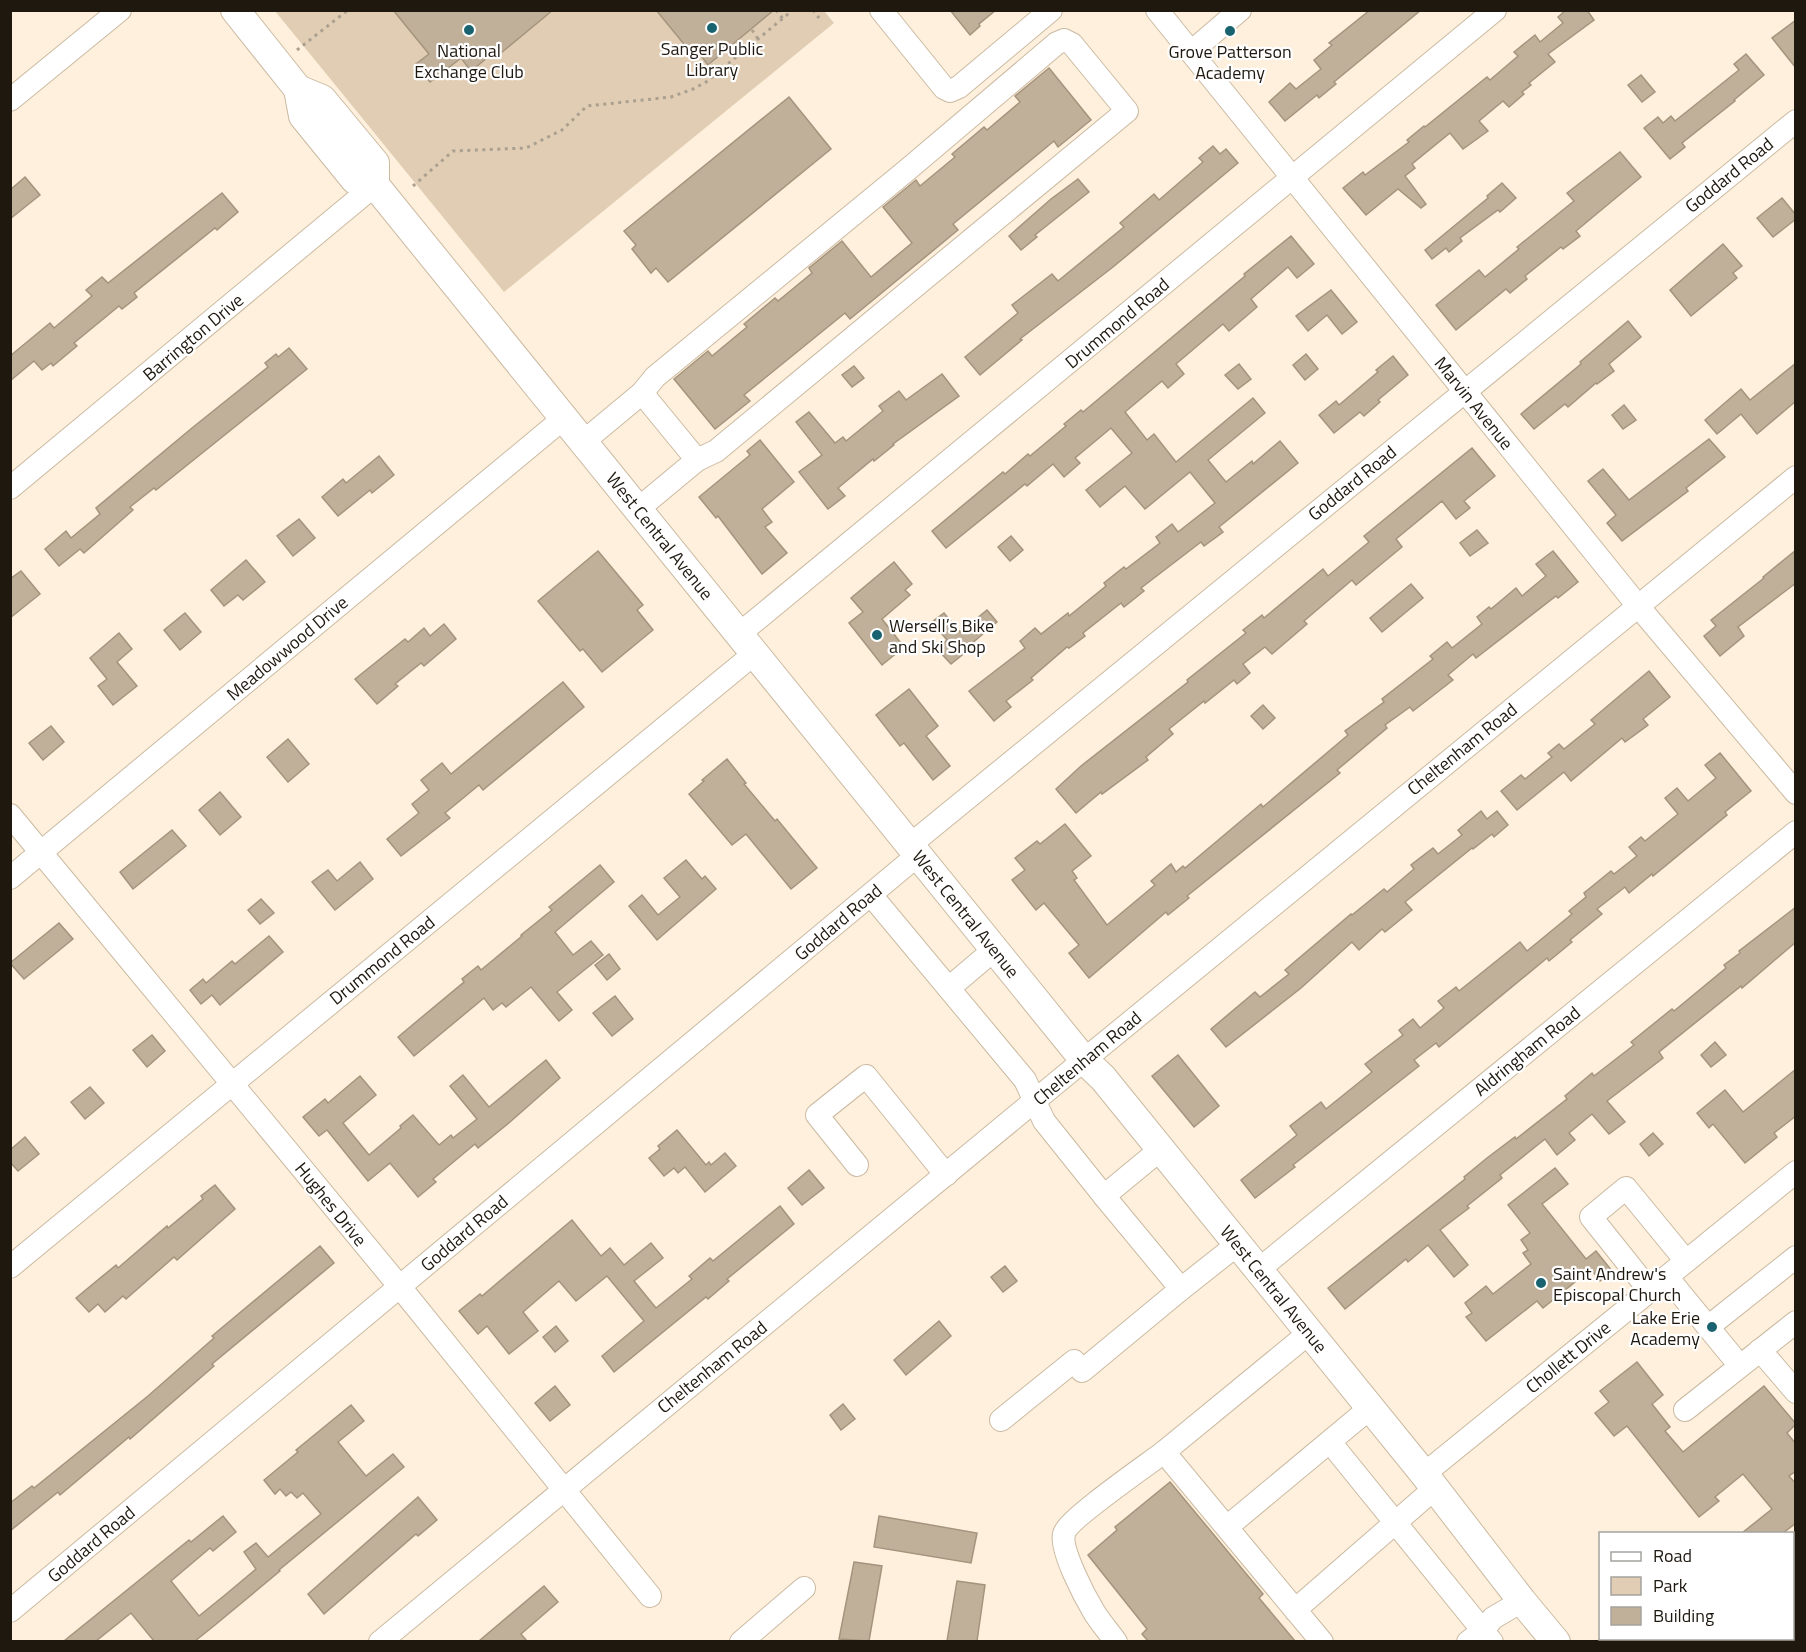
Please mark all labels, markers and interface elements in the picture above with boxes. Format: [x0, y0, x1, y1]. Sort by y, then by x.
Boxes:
marker: Sanger Public Library [705, 21, 719, 35]
marker: National Exchange Club [462, 23, 476, 37]
marker: Grove Patterson Academy [1223, 24, 1237, 38]
place label: Sanger Public Library [661, 35, 763, 83]
place label: National Exchange Club [414, 37, 524, 85]
place label: Grove Patterson Academy [1168, 38, 1292, 86]
street label: Goddard Road [1679, 131, 1779, 219]
street label: Drummond Road [1059, 271, 1175, 375]
street label: Barrington Drive [137, 287, 249, 387]
street label: Marvin Avenue [1428, 351, 1520, 455]
street label: Goddard Road [1302, 439, 1402, 527]
street label: West Central Avenue [600, 466, 720, 606]
street label: Meadowwood Drive [220, 589, 354, 707]
place label: Wersell’s Bike and Ski Shop [889, 612, 994, 660]
marker: Wersell’s Bike and Ski Shop [870, 628, 884, 642]
street label: Cheltenham Road [1401, 696, 1523, 802]
street label: West Central Avenue [906, 844, 1026, 984]
street label: Goddard Road [788, 877, 888, 967]
street label: Drummond Road [323, 909, 441, 1011]
street label: Aldringham Road [1468, 1000, 1586, 1102]
street label: Cheltenham Road [1027, 1004, 1147, 1112]
street label: Hughes Drive [289, 1156, 373, 1252]
street label: Goddard Road [414, 1188, 514, 1278]
street label: West Central Avenue [1214, 1219, 1334, 1359]
place label: Saint Andrew's Episcopal Church [1553, 1260, 1681, 1308]
marker: Saint Andrew's Episcopal Church [1534, 1276, 1548, 1290]
place label: Lake Erie Academy [1630, 1304, 1700, 1352]
street label: Cheltenham Road [651, 1314, 773, 1420]
street label: Chollett Drive [1520, 1314, 1616, 1400]
marker: Lake Erie Academy [1705, 1320, 1719, 1334]
street label: Goddard Road [41, 1499, 141, 1589]
legend [1599, 1532, 1794, 1640]
text: Road [1653, 1542, 1692, 1569]
text: Park [1653, 1572, 1688, 1599]
text: Building [1653, 1602, 1714, 1629]

